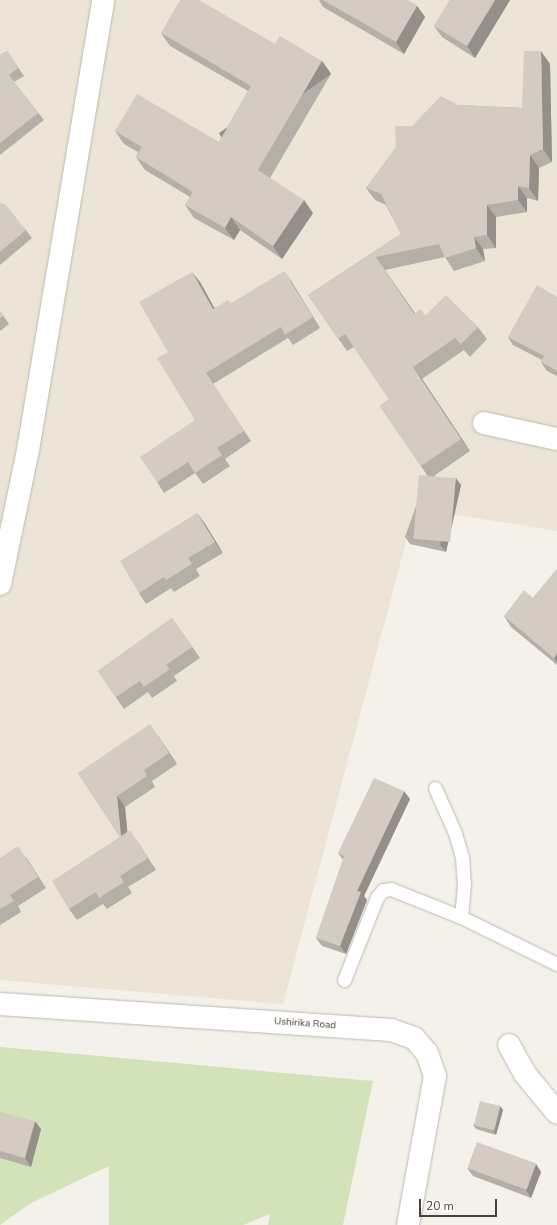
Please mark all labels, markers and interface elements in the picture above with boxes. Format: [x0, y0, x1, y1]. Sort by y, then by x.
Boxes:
street label: Ushirika Road [274, 1016, 336, 1032]
scale bar [421, 1191, 499, 1217]
text: 20 m [426, 1198, 454, 1214]

